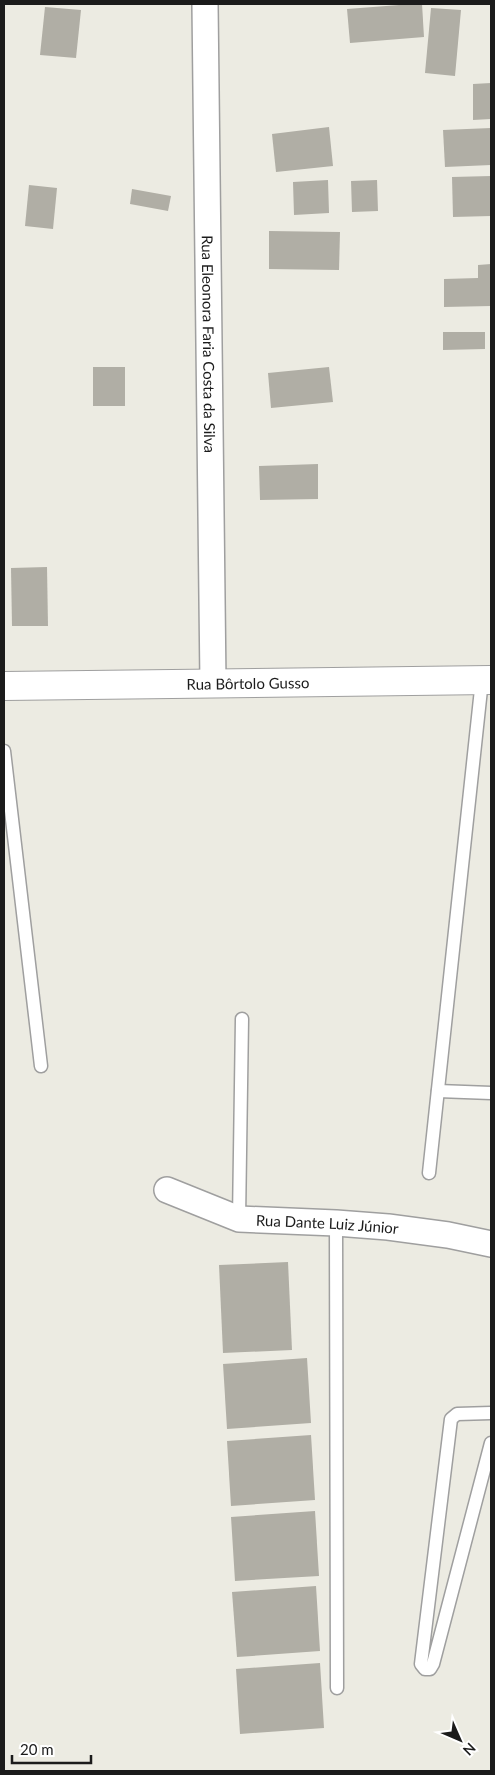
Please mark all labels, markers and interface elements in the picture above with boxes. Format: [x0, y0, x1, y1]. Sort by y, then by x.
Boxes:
street label: Rua Eleonora Faria Costa da Silva [199, 235, 219, 453]
street label: Rua Bôrtolo Gusso [186, 673, 310, 693]
street label: Rua Dante Luiz Júnior [256, 1211, 400, 1237]
north arrow [435, 1715, 485, 1765]
scale bar [12, 1732, 91, 1764]
text: 20 m [20, 1740, 54, 1758]
text: N [460, 1740, 479, 1759]

